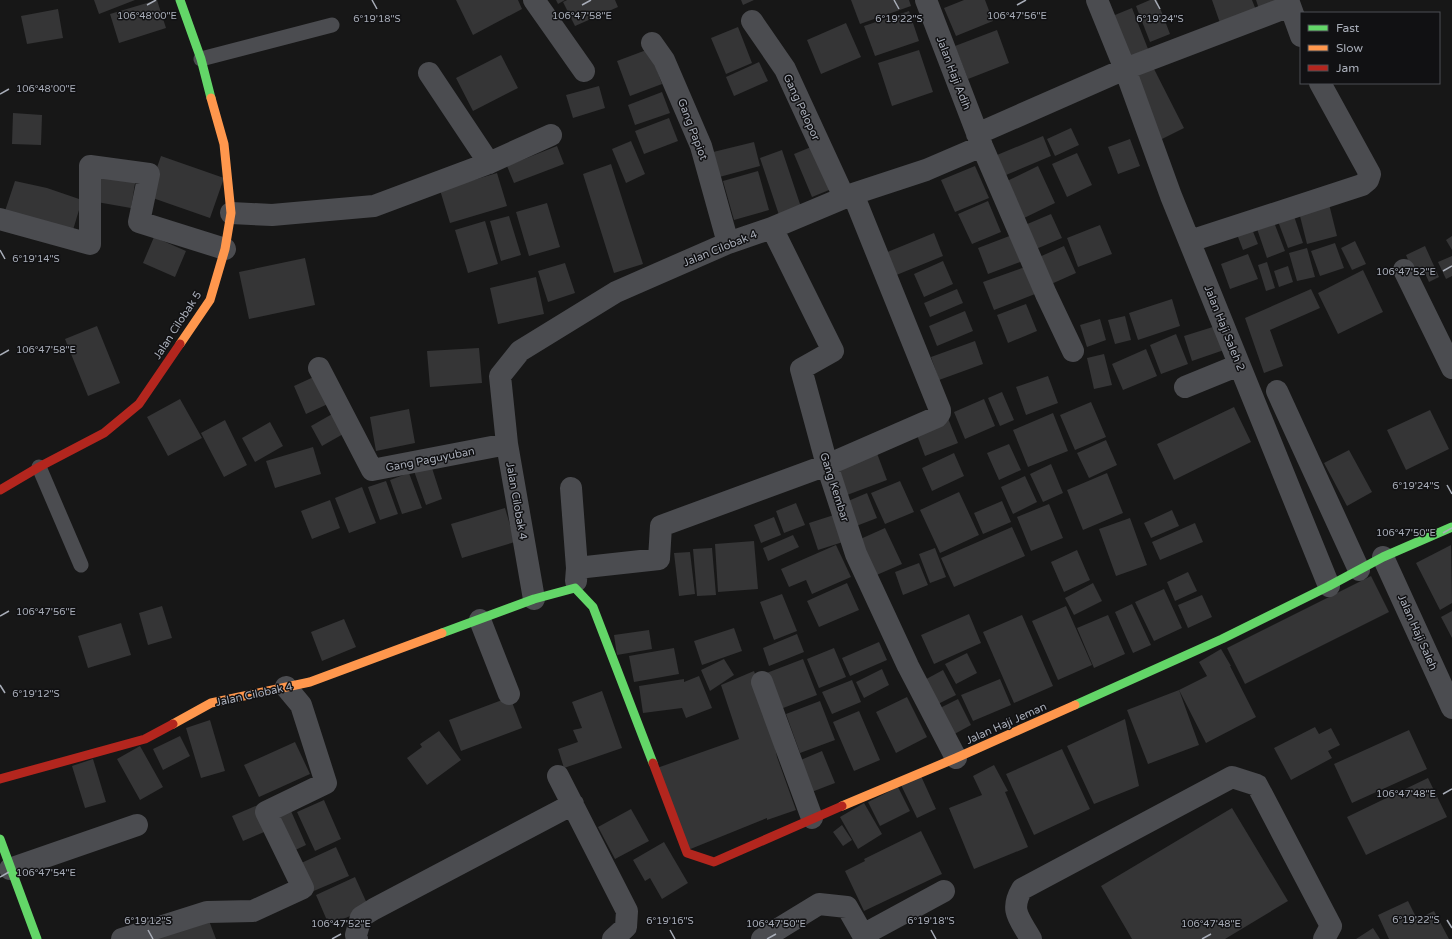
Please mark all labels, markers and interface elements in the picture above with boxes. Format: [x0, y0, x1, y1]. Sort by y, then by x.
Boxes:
text: 106°48'00"E [117, 10, 177, 22]
text: 106°47'58"E [552, 10, 612, 22]
text: 106°47'56"E [987, 10, 1047, 22]
legend [1300, 12, 1440, 84]
text: 6°19'18"S [353, 13, 401, 25]
text: 6°19'22"S [875, 13, 923, 25]
text: 6°19'24"S [1136, 13, 1184, 25]
text: Fast [1336, 21, 1360, 35]
street label: Jalan Haji Adih [934, 35, 973, 112]
text: Slow [1336, 41, 1363, 55]
text: Jam [1336, 61, 1359, 75]
street label: Gang Pelopor [780, 72, 823, 143]
text: 106°48'00"E [16, 83, 76, 95]
street label: Gang Papiot [675, 97, 710, 162]
street label: Jalan Cilobak 4 [681, 228, 759, 269]
text: 6°19'14"S [12, 253, 60, 265]
text: 106°47'52"E [1376, 266, 1436, 278]
street label: Jalan Haji Saleh 2 [1201, 284, 1248, 373]
street label: Jalan Cilobak 5 [151, 289, 204, 362]
text: 106°47'58"E [16, 344, 76, 356]
street label: Gang Paguyuban [384, 444, 476, 474]
street label: Gang Kembar [817, 451, 852, 524]
street label: Jalan Cilobak 4 [503, 461, 530, 541]
text: 6°19'24"S [1392, 480, 1440, 492]
text: 106°47'50"E [1376, 527, 1436, 539]
street label: Jalan Haji Saleh [1395, 592, 1440, 672]
text: 106°47'56"E [16, 606, 76, 618]
street label: Jalan Cilobak 4 [214, 680, 294, 709]
text: 6°19'12"S [12, 688, 60, 700]
street label: Jalan Haji Jeman [964, 700, 1049, 747]
text: 106°47'48"E [1376, 788, 1436, 800]
text: 106°47'54"E [16, 867, 76, 879]
text: 6°19'22"S [1392, 914, 1440, 926]
text: 6°19'12"S [124, 915, 172, 927]
text: 6°19'16"S [646, 915, 694, 927]
text: 6°19'18"S [907, 915, 955, 927]
text: 106°47'52"E [311, 918, 371, 930]
text: 106°47'50"E [746, 918, 806, 930]
text: 106°47'48"E [1181, 918, 1241, 930]

